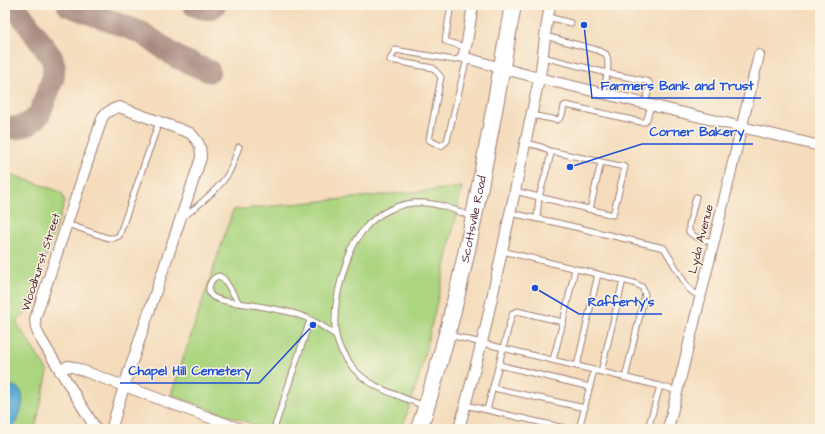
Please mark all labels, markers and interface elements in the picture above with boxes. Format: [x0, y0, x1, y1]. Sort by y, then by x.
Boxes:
callout: Farmers Bank and Trust [592, 73, 761, 98]
text: Farmers Bank and Trust [600, 77, 754, 95]
callout: Corner Bakery [642, 119, 753, 144]
text: Corner Bakery [650, 123, 745, 142]
street label: Scottsville Road [456, 174, 490, 264]
street label: Lyda Avenue [684, 202, 719, 276]
street label: Woodhurst Street [17, 211, 65, 313]
callout: Rafferty’s [579, 289, 662, 314]
text: Rafferty’s [588, 293, 655, 312]
callout: Chapel Hill Cemetery [120, 358, 259, 383]
text: Chapel Hill Cemetery [129, 362, 252, 381]

